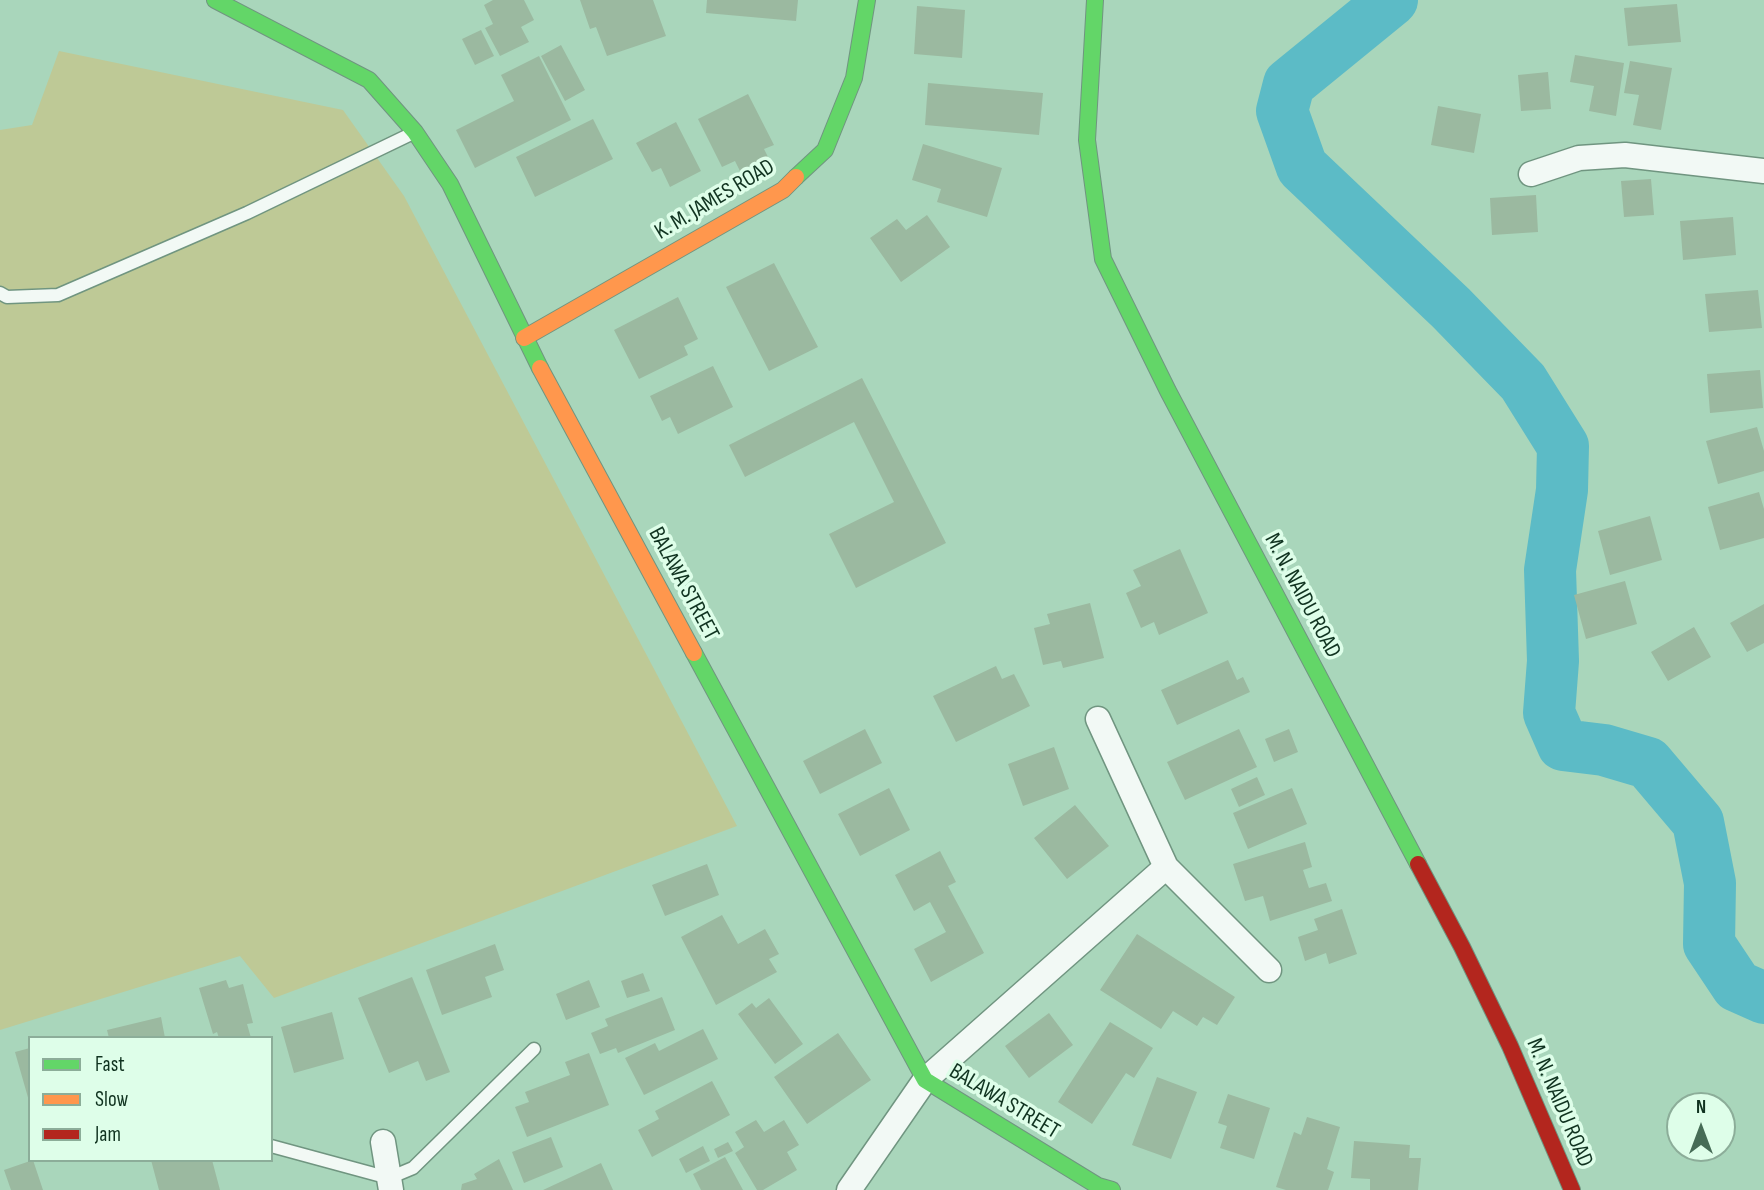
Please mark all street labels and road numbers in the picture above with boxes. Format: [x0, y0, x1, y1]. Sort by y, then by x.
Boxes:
street label: K. M. JAMES ROAD [650, 154, 780, 246]
street label: BALAWA STREET [642, 523, 724, 645]
street label: M. N. NAIDU ROAD [1258, 529, 1346, 663]
street label: M. N. NAIDU ROAD [1520, 1035, 1598, 1171]
street label: BALAWA STREET [944, 1058, 1064, 1146]

